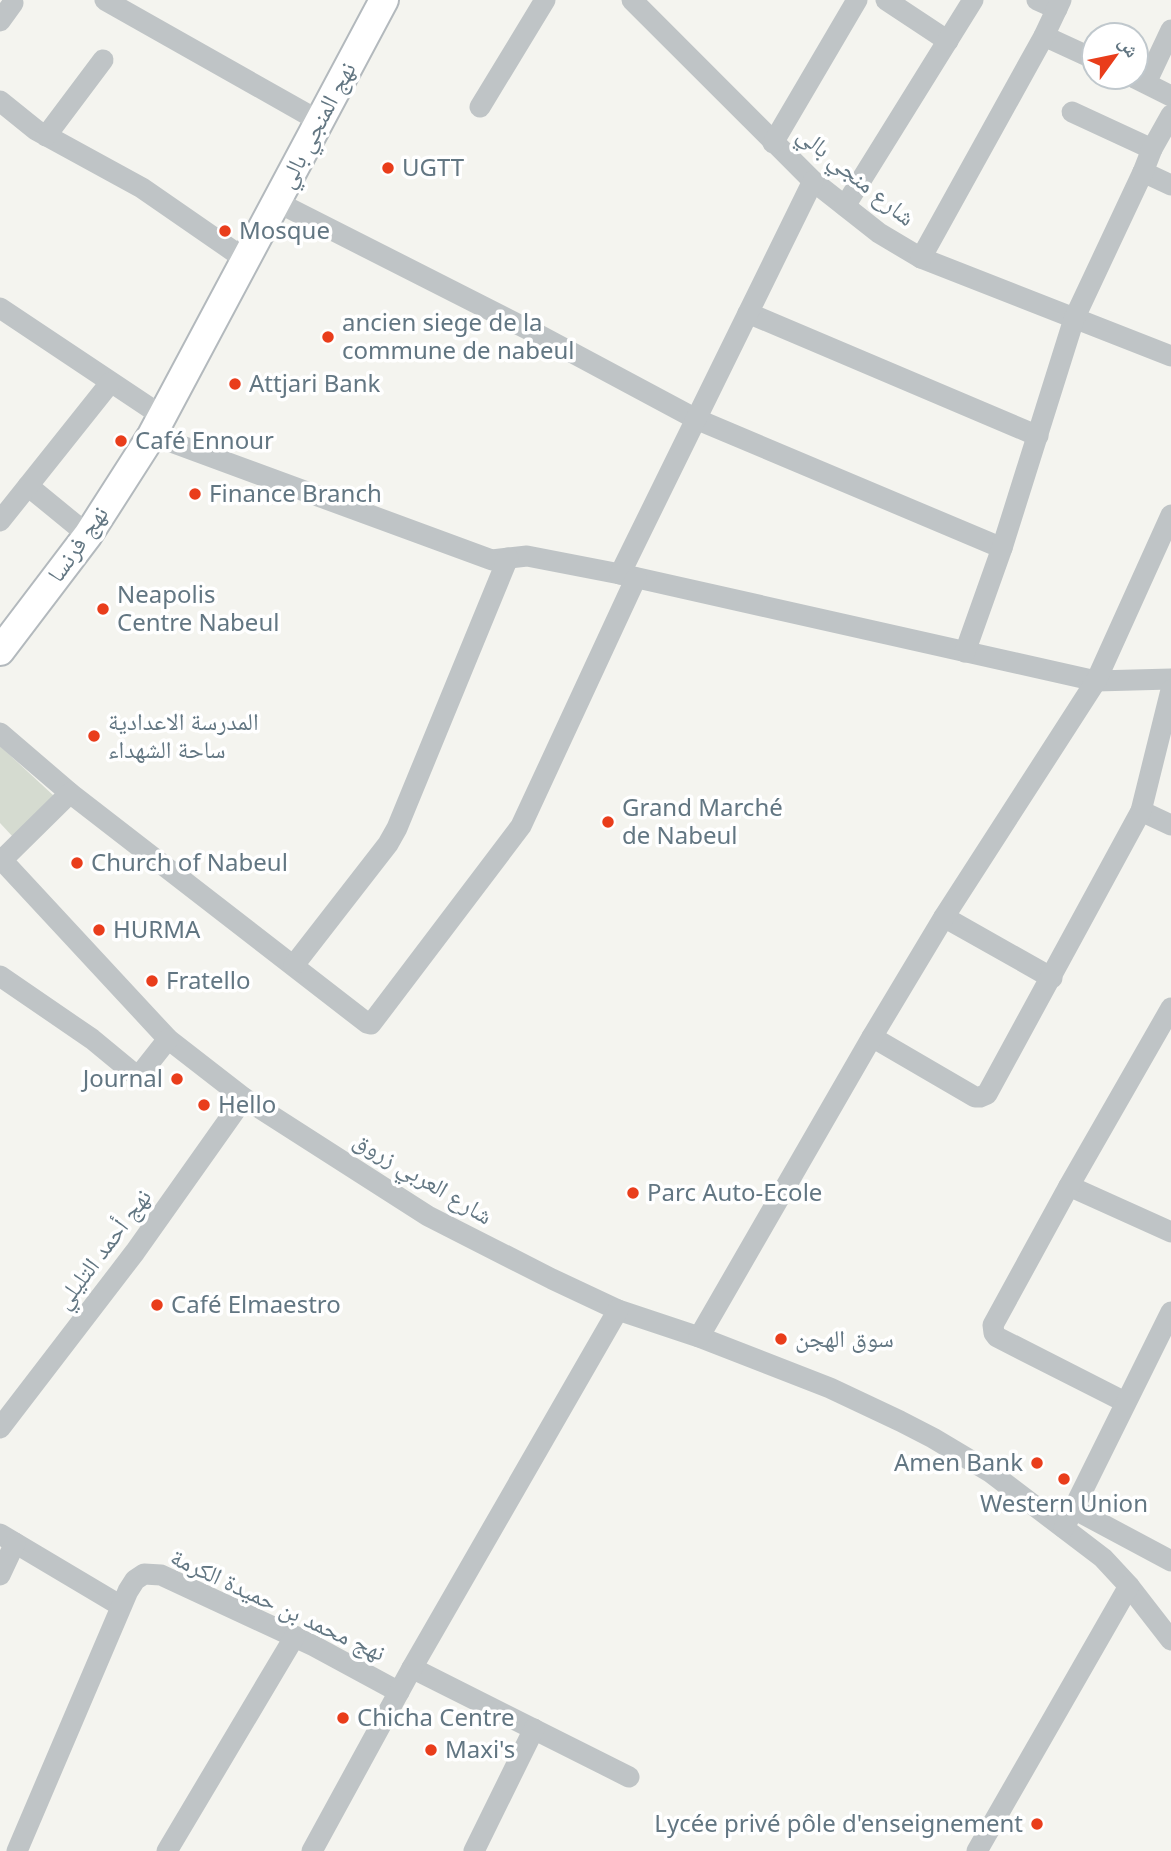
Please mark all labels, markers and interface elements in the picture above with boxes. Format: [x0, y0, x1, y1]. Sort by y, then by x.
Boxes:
north arrow [1080, 21, 1150, 91]
text: ش [1113, 31, 1146, 62]
street label: نهج المنجي بالي [269, 55, 366, 195]
street label: شارع منجي بالي [789, 117, 923, 236]
place label: UGTT [402, 150, 465, 183]
marker: UGTT [380, 160, 396, 176]
place label: Mosque [239, 213, 330, 246]
marker: Mosque [217, 223, 233, 239]
place label: ancien siege de la commune de nabeul [342, 305, 575, 366]
marker: ancien siege de la commune de nabeul [320, 329, 336, 345]
place label: Attjari Bank [249, 366, 381, 399]
marker: Attjari Bank [227, 376, 243, 392]
place label: Café Ennour [135, 423, 274, 456]
marker: Café Ennour [113, 433, 129, 449]
place label: Finance Branch [209, 476, 382, 509]
marker: Finance Branch [187, 486, 203, 502]
street label: نهج فرنسا [38, 498, 115, 588]
place label: Neapolis Centre Nabeul [117, 577, 279, 638]
marker: Neapolis Centre Nabeul [95, 601, 111, 617]
place label: المدرسة الاعدادية ساحة الشهداء [108, 704, 259, 765]
marker: المدرسة الاعدادية ساحة الشهداء [86, 728, 102, 744]
place label: Grand Marché de Nabeul [622, 790, 783, 851]
marker: Grand Marché de Nabeul [600, 814, 616, 830]
place label: Church of Nabeul [91, 845, 288, 878]
marker: Church of Nabeul [69, 855, 85, 871]
place label: HURMA [113, 912, 201, 945]
marker: HURMA [91, 922, 107, 938]
place label: Fratello [166, 963, 250, 996]
marker: Fratello [144, 973, 160, 989]
place label: Journal [81, 1061, 163, 1094]
marker: Journal [169, 1071, 185, 1087]
place label: Hello [218, 1087, 276, 1120]
marker: Hello [196, 1097, 212, 1113]
street label: شارع العربي زروق [346, 1122, 500, 1235]
place label: Parc Auto-Ecole [647, 1175, 822, 1208]
street label: نهج أحمد التليلي [46, 1181, 161, 1318]
marker: Parc Auto-Ecole [625, 1185, 641, 1201]
place label: Café Elmaestro [171, 1287, 341, 1320]
marker: Café Elmaestro [149, 1297, 165, 1313]
place label: سوق الهجن [795, 1321, 894, 1354]
marker: سوق الهجن [773, 1331, 789, 1347]
place label: Amen Bank [894, 1445, 1023, 1478]
marker: Amen Bank [1029, 1455, 1045, 1471]
marker: Western Union [1056, 1471, 1072, 1487]
place label: Western Union [980, 1486, 1148, 1519]
street label: نهج محمد بن حميدة الكرمة [166, 1539, 392, 1668]
place label: Chicha Centre [357, 1700, 514, 1733]
marker: Chicha Centre [335, 1710, 351, 1726]
place label: Maxi's [445, 1732, 515, 1765]
marker: Maxi's [423, 1742, 439, 1758]
place label: Lycée privé pôle d'enseignement [654, 1806, 1023, 1839]
marker: Lycée privé pôle d'enseignement [1029, 1816, 1045, 1832]

